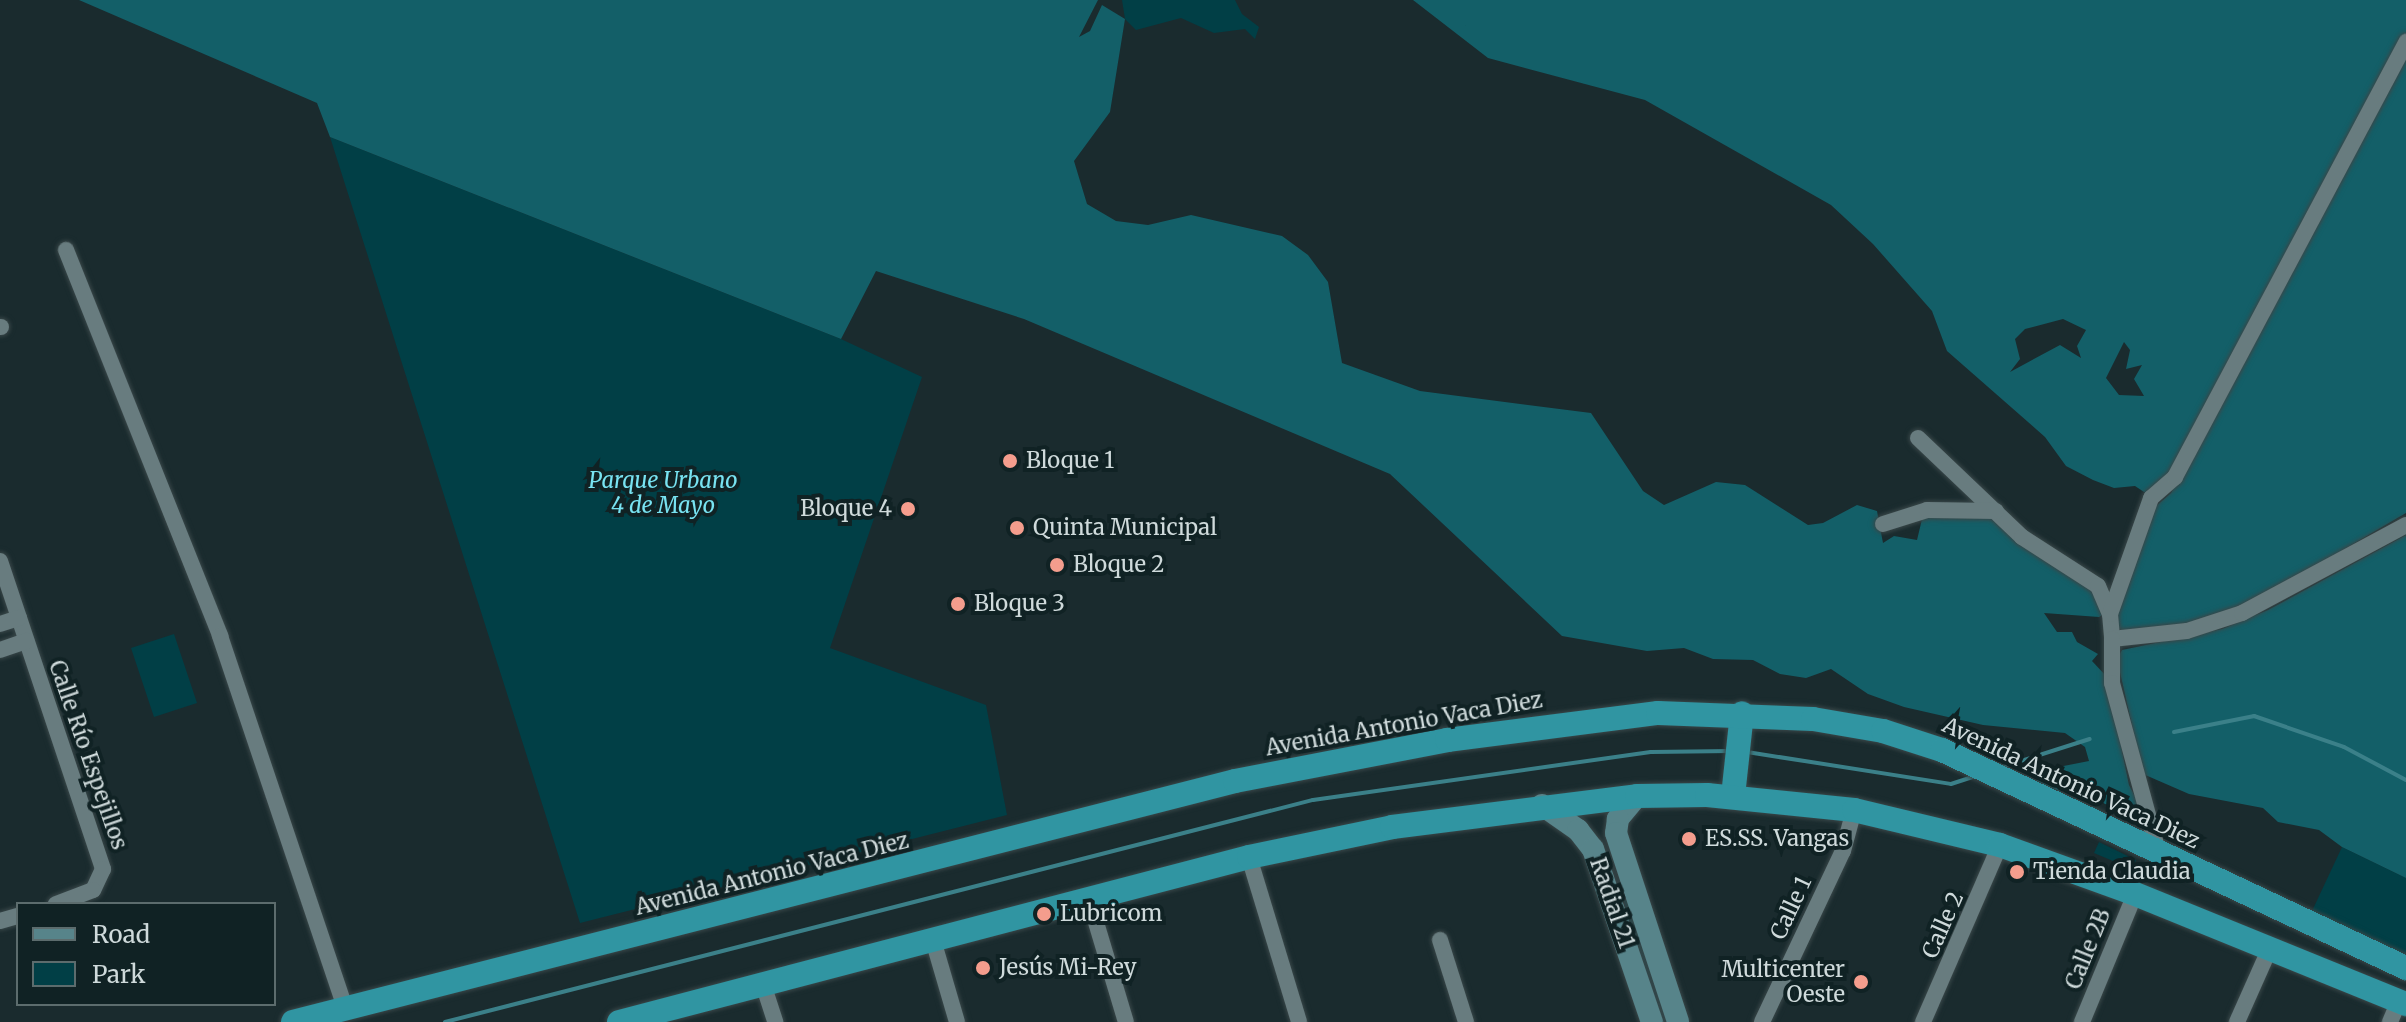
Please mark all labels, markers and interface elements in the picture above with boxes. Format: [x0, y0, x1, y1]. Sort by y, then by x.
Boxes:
place label: Bloque 1 [1026, 448, 1114, 474]
marker: Bloque 1 [1001, 452, 1019, 470]
park label: Parque Urbano 4 de Mayo [588, 467, 738, 518]
place label: Bloque 4 [800, 496, 892, 522]
marker: Bloque 4 [899, 500, 917, 518]
place label: Quinta Municipal [1033, 515, 1217, 541]
marker: Quinta Municipal [1008, 519, 1026, 537]
place label: Bloque 2 [1073, 552, 1164, 578]
marker: Bloque 2 [1048, 556, 1066, 574]
place label: Bloque 3 [974, 591, 1065, 617]
marker: Bloque 3 [949, 595, 967, 613]
street label: Calle Río Espejillos [43, 657, 133, 853]
street label: Avenida Antonio Vaca Diez [1263, 687, 1545, 761]
street label: Avenida Antonio Vaca Diez [1938, 712, 2204, 854]
place label: ES.SS. Vangas [1705, 826, 1849, 852]
street label: Avenida Antonio Vaca Diez [633, 827, 911, 921]
marker: ES.SS. Vangas [1680, 830, 1698, 848]
street label: Radial 21 [1584, 854, 1640, 952]
place label: Tienda Claudia [2033, 859, 2191, 885]
marker: Tienda Claudia [2008, 863, 2026, 881]
street label: Calle 1 [1765, 872, 1817, 944]
street label: Calle 2 [1917, 888, 1969, 962]
place label: Lubricom [1060, 901, 1162, 927]
legend [16, 902, 276, 1006]
marker: Lubricom [1035, 905, 1053, 923]
street label: Calle 2B [2060, 905, 2116, 993]
text: Road [92, 919, 150, 950]
place label: Jesús Mi-Rey [999, 955, 1136, 981]
place label: Multicenter Oeste [1722, 956, 1845, 1008]
text: Park [92, 959, 145, 990]
marker: Jesús Mi-Rey [974, 959, 992, 977]
marker: Multicenter Oeste [1852, 973, 1870, 991]

